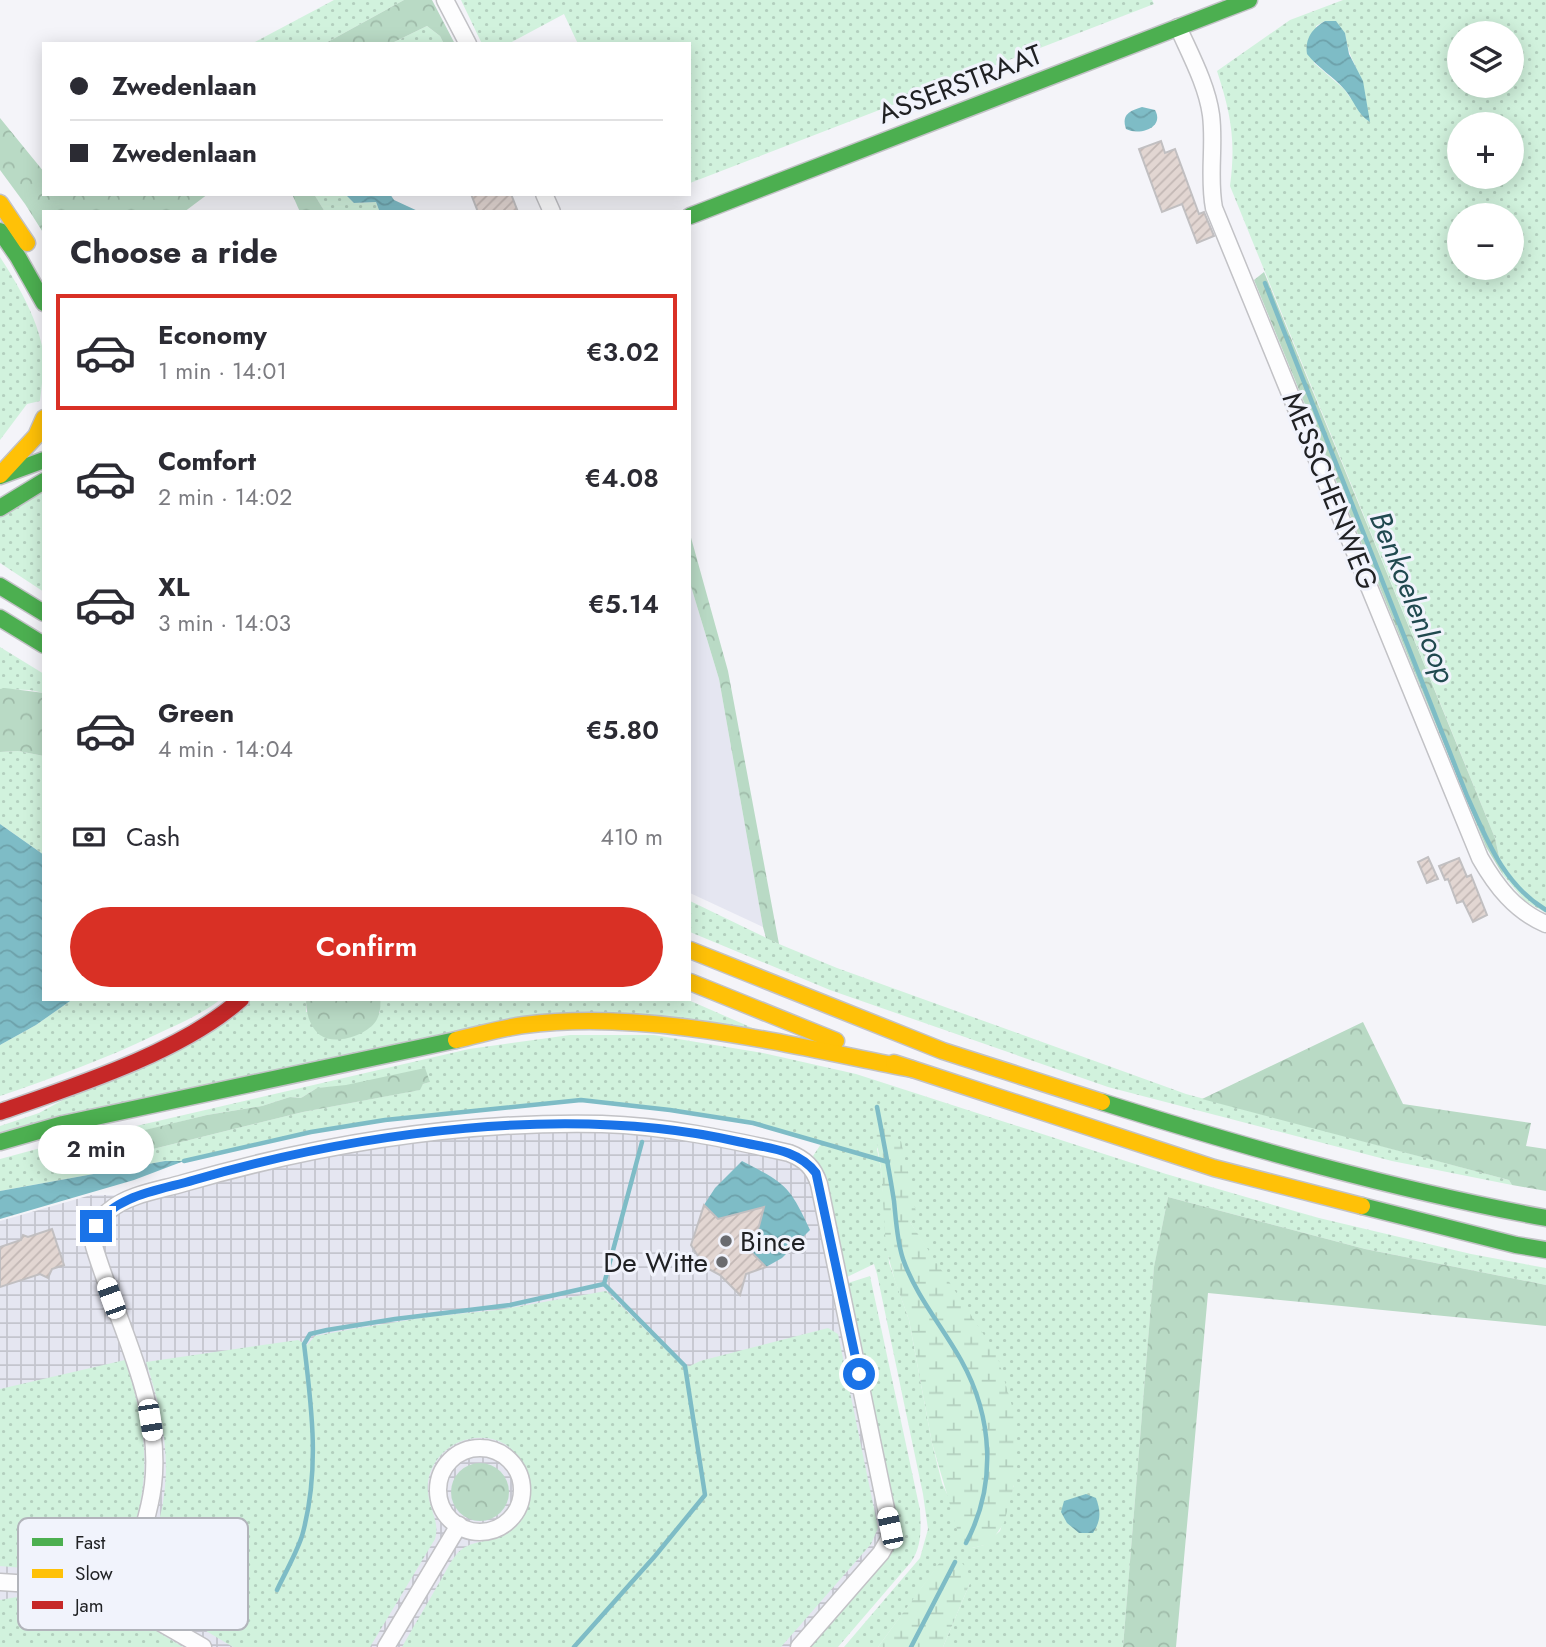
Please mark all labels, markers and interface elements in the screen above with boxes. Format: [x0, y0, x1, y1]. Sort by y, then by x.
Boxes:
map controls [1447, 21, 1524, 280]
button: layers [1447, 21, 1524, 98]
street label: ASSERSTRAAT [872, 34, 1048, 134]
text: Zwedenlaan [112, 67, 257, 105]
button: + [1447, 112, 1524, 189]
text: Zwedenlaan [112, 134, 257, 172]
button: − [1447, 203, 1524, 280]
text: Choose a ride [70, 229, 278, 275]
text: Economy [158, 316, 267, 354]
icon: car [74, 321, 137, 384]
text: €3.02 [586, 333, 659, 371]
text: 1 min · 14:01 [158, 354, 287, 388]
street label: MESSCHENWEG [1272, 386, 1388, 596]
text: Comfort [158, 442, 256, 480]
icon: car [74, 447, 137, 510]
text: €4.08 [585, 459, 659, 497]
text: 2 min · 14:02 [158, 480, 292, 514]
water label: Benkoelenloop [1359, 505, 1467, 690]
text: XL [158, 568, 190, 606]
icon: car [74, 573, 137, 636]
text: €5.14 [588, 585, 659, 623]
text: 3 min · 14:03 [158, 606, 291, 640]
text: Green [158, 694, 234, 732]
icon: car [74, 699, 137, 762]
text: €5.80 [586, 711, 659, 749]
text: 4 min · 14:04 [158, 732, 293, 766]
icon: cash [70, 818, 108, 856]
text: Cash [126, 818, 180, 856]
text: 410 m [601, 820, 663, 854]
button: Confirm [70, 907, 663, 987]
callout: 2 min [38, 1124, 154, 1174]
text: 2 min [66, 1132, 126, 1166]
route end [80, 1210, 112, 1242]
place label: Bince [740, 1221, 805, 1262]
marker: Bince [718, 1233, 734, 1249]
place label: De Witte [603, 1242, 708, 1283]
marker: De Witte [714, 1254, 730, 1270]
car [94, 1275, 129, 1321]
route start [843, 1358, 875, 1390]
car [137, 1398, 164, 1442]
car [876, 1505, 905, 1551]
legend [18, 1518, 248, 1630]
text: Fast [75, 1529, 106, 1556]
text: Slow [75, 1560, 113, 1587]
text: Jam [72, 1592, 104, 1619]

